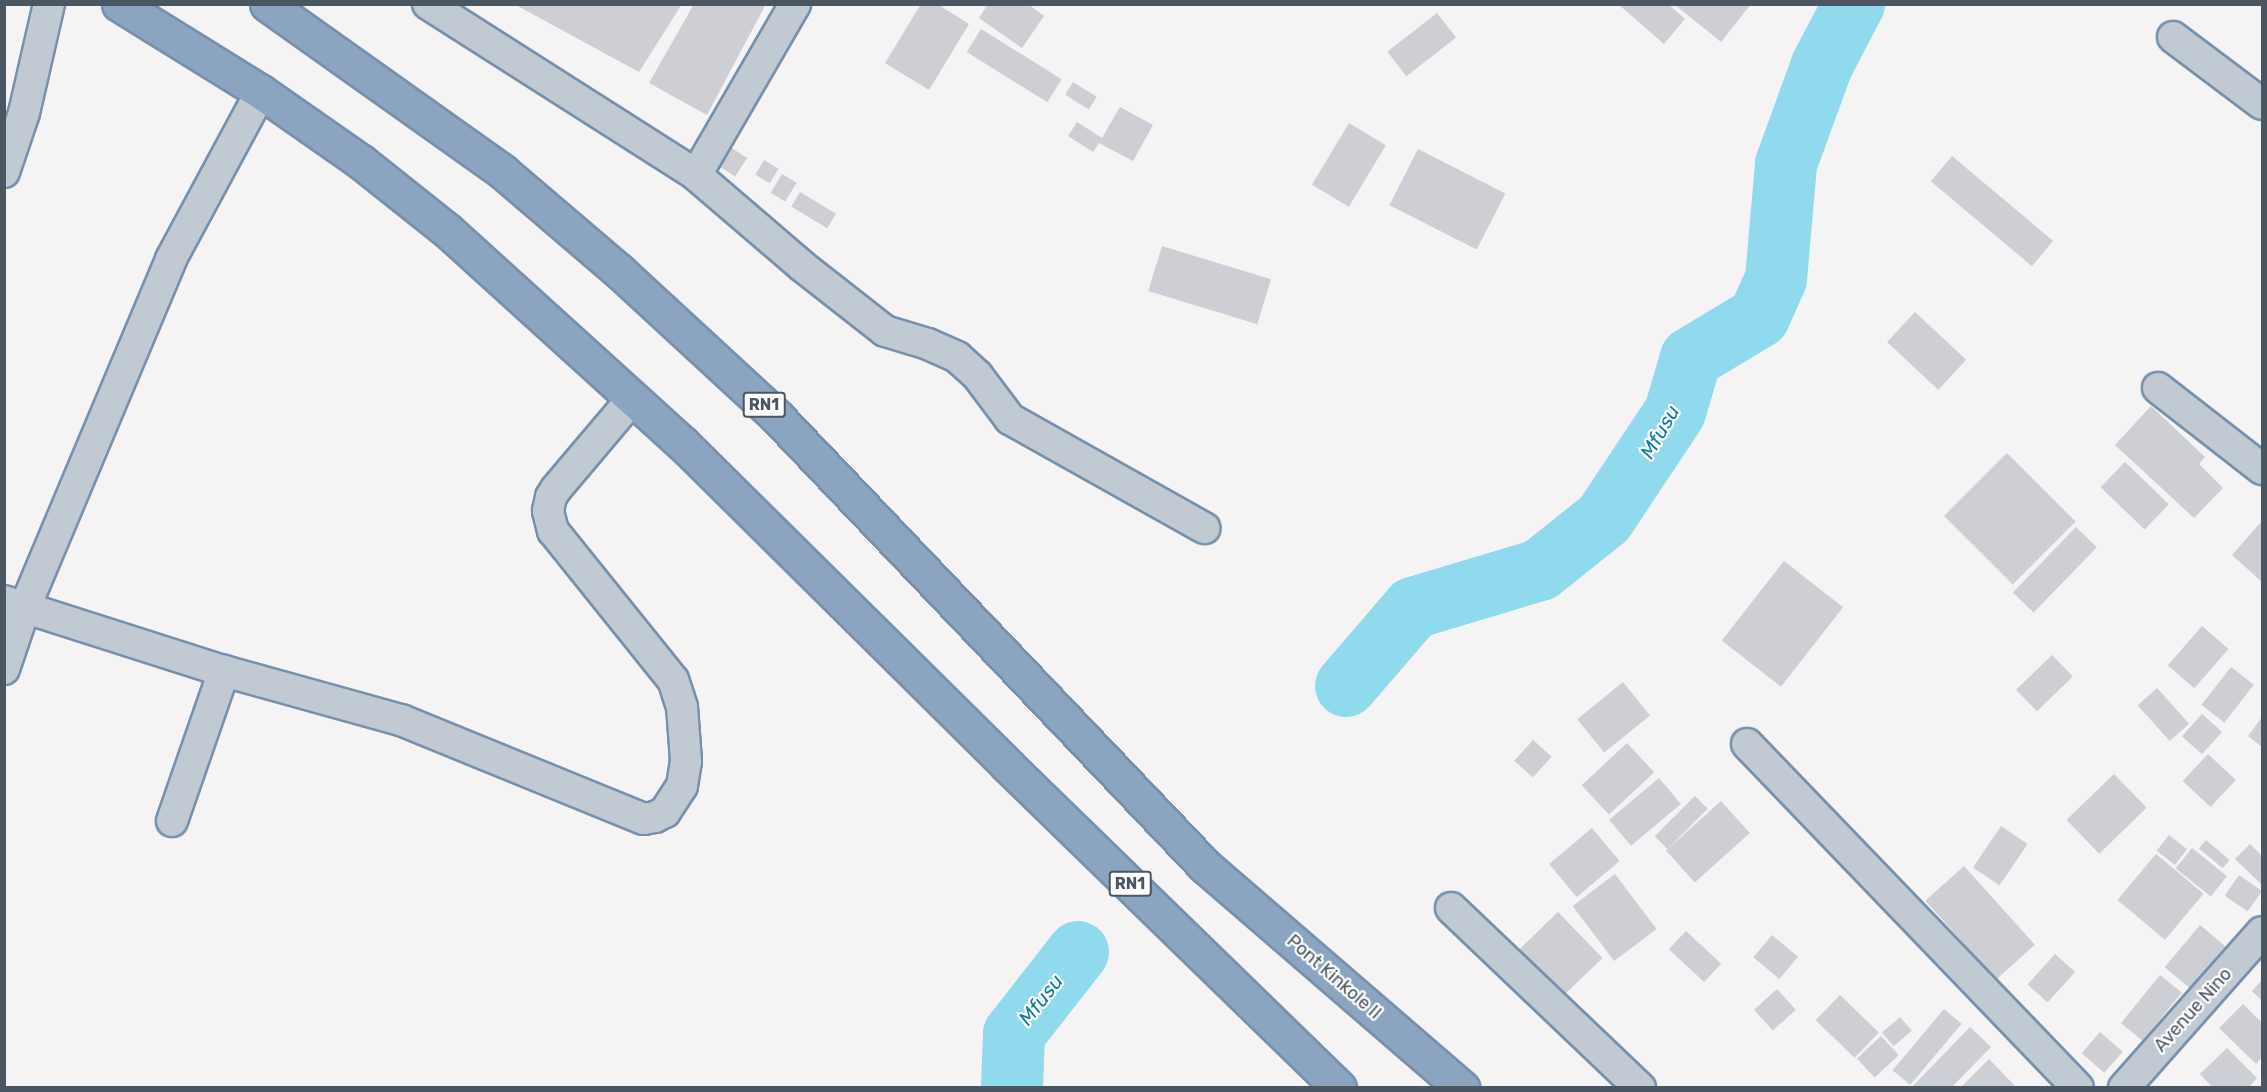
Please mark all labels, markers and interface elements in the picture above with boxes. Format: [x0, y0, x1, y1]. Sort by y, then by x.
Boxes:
road number: RN1 [742, 392, 786, 418]
water label: Mfusu [1635, 401, 1685, 463]
road number: RN1 [1108, 871, 1152, 897]
street label: Pont Kinkole II [1282, 930, 1386, 1024]
street label: Avenue Nino [2150, 964, 2236, 1056]
water label: Mfusu [1014, 970, 1068, 1030]

